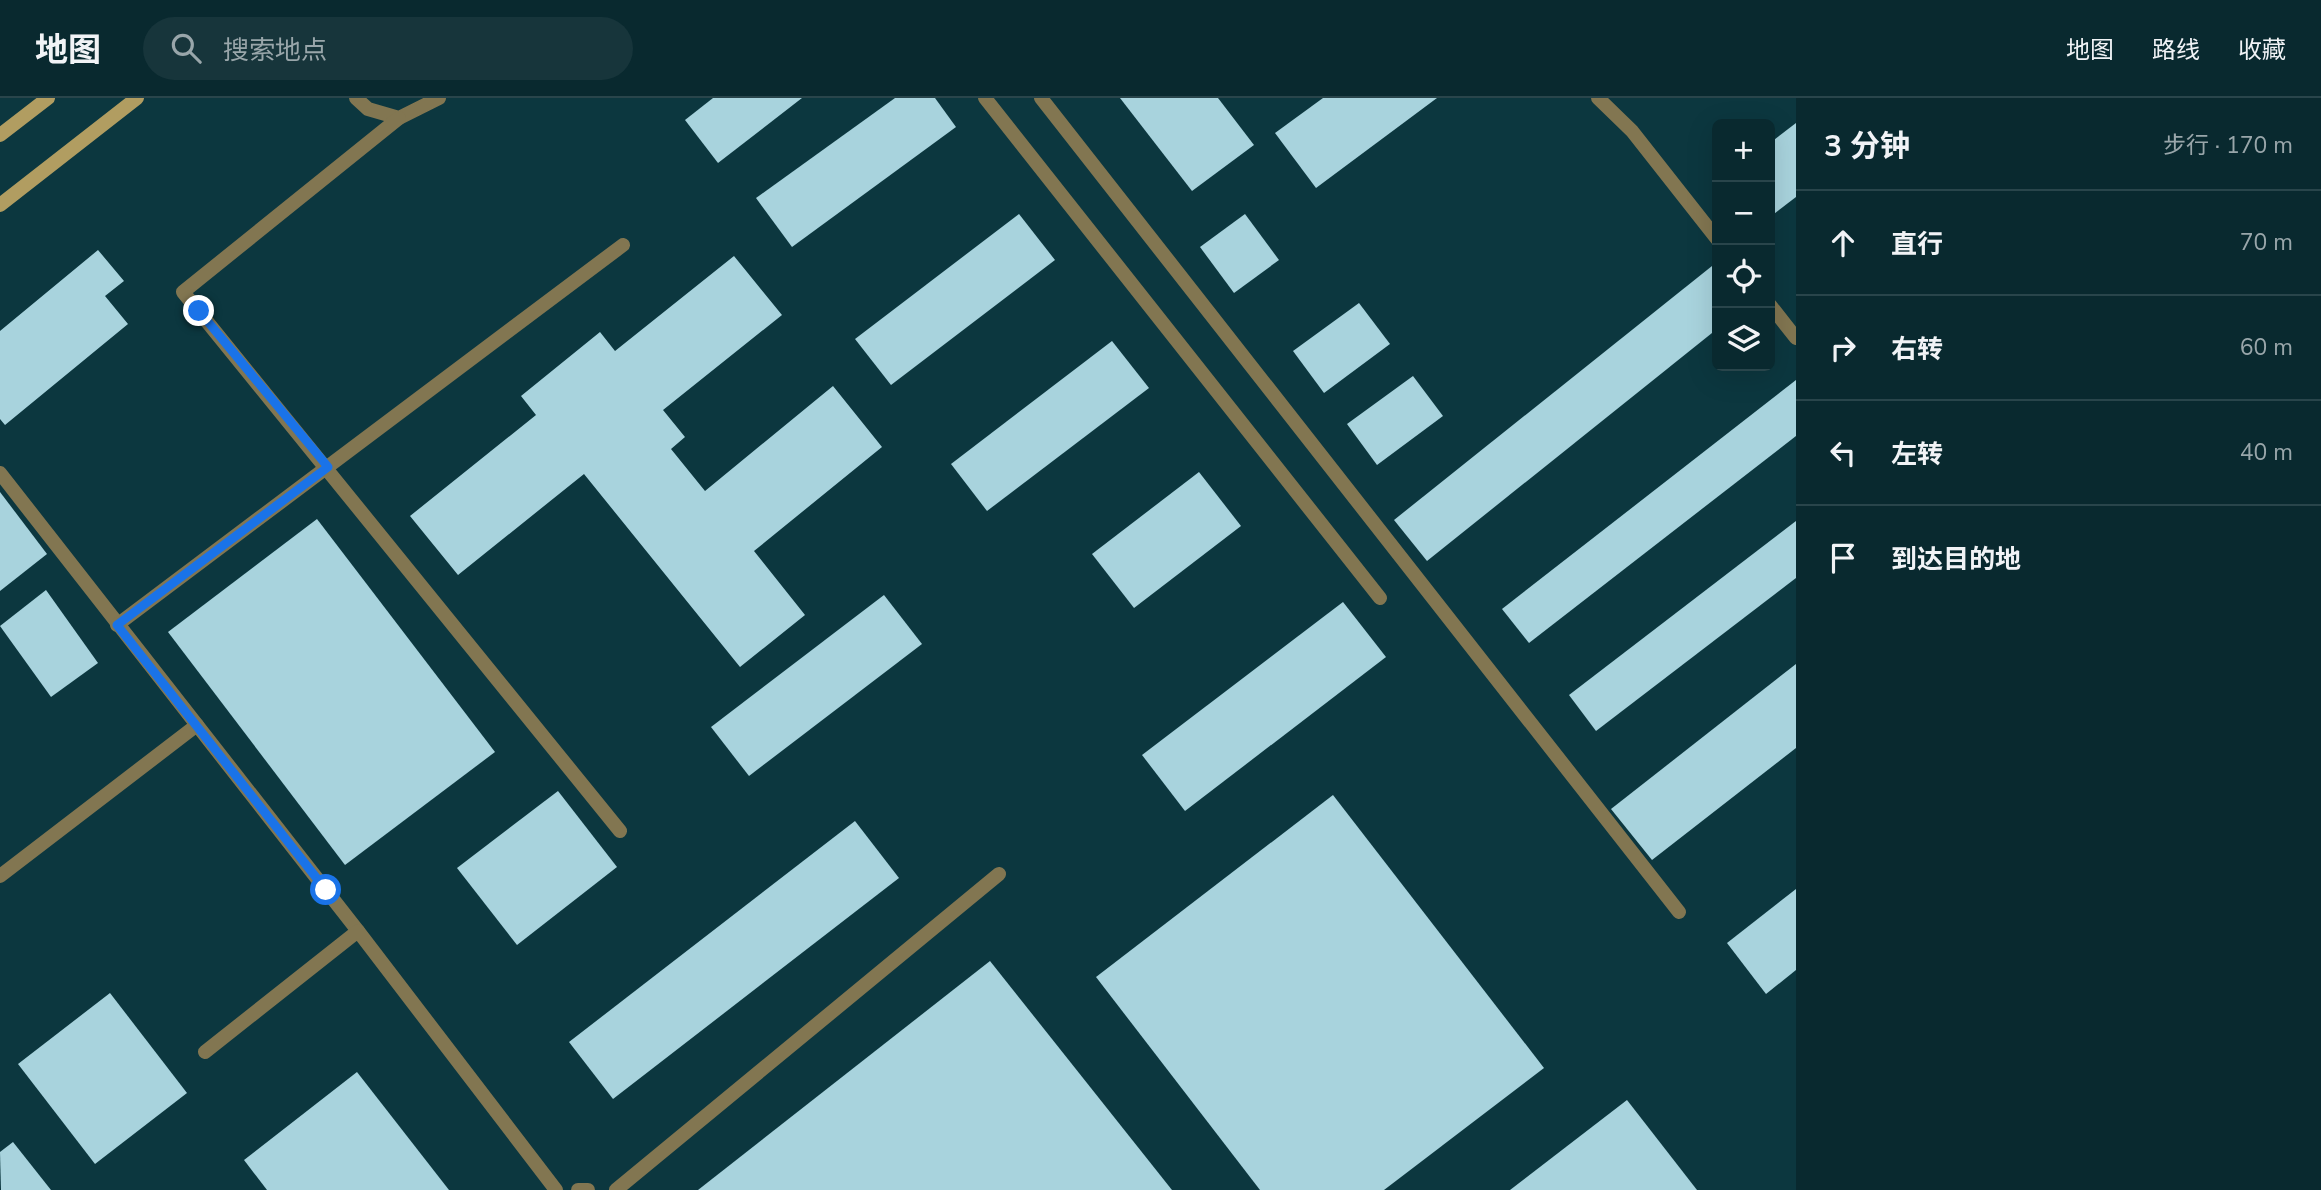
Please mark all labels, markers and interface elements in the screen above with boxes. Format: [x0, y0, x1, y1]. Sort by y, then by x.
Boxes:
search box [143, 17, 633, 80]
text: 地图 [35, 28, 101, 73]
icon: search [167, 29, 205, 67]
text: 搜索地点 [223, 33, 327, 68]
text: 地图 [2066, 34, 2114, 66]
text: 路线 [2152, 34, 2200, 66]
text: 收藏 [2238, 34, 2286, 66]
map controls [1712, 119, 1775, 371]
button: + [1712, 119, 1775, 182]
text: 3 分钟 [1824, 126, 1910, 167]
text: 步行 · 170 m [2163, 130, 2293, 161]
button: − [1712, 182, 1775, 245]
icon: ahead [1824, 224, 1862, 262]
text: 直行 [1891, 227, 1943, 262]
text: 70 m [2240, 227, 2293, 258]
button: locate [1712, 245, 1775, 308]
route end [183, 295, 214, 326]
button: layers [1712, 308, 1775, 371]
icon: right [1824, 329, 1862, 367]
text: 右转 [1891, 332, 1943, 367]
text: 60 m [2240, 332, 2293, 363]
icon: left [1824, 434, 1862, 472]
text: 左转 [1891, 437, 1943, 472]
text: 40 m [2240, 437, 2293, 468]
icon: arrive [1824, 539, 1862, 577]
text: 到达目的地 [1891, 542, 2021, 577]
route start [310, 874, 341, 905]

